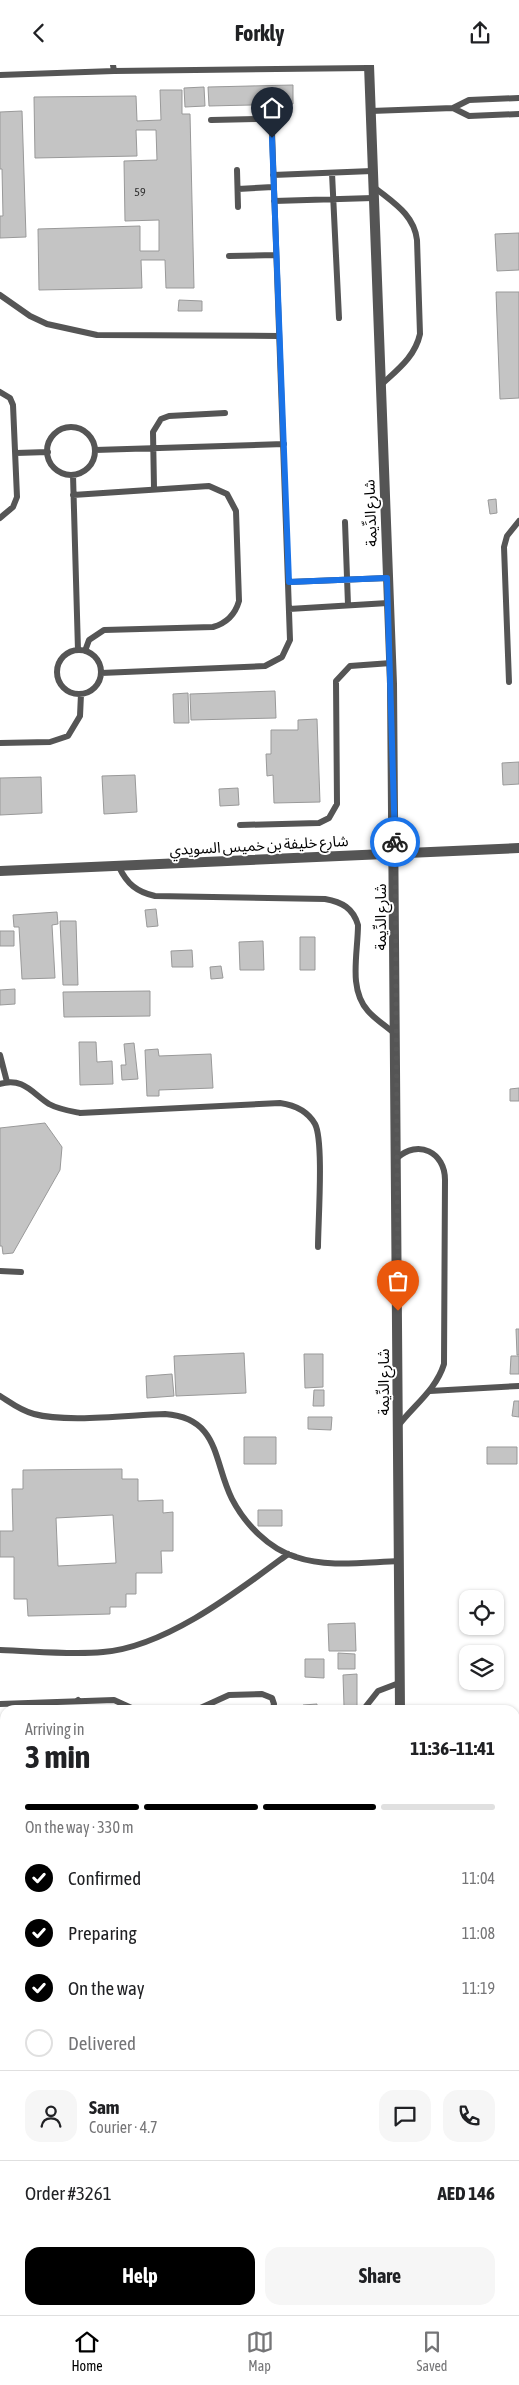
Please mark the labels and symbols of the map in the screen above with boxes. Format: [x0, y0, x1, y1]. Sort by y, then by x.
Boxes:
pin [251, 87, 293, 138]
house number: 59 [134, 185, 146, 199]
street label: شارع الدِّيمة [360, 479, 384, 547]
courier [370, 817, 420, 867]
street label: شارع خليفة بن خميس السويدي [169, 832, 349, 862]
street label: شارع الدِّيمة [372, 883, 393, 951]
pin [377, 1260, 419, 1311]
street label: شارع الدِّيمة [375, 1348, 396, 1416]

